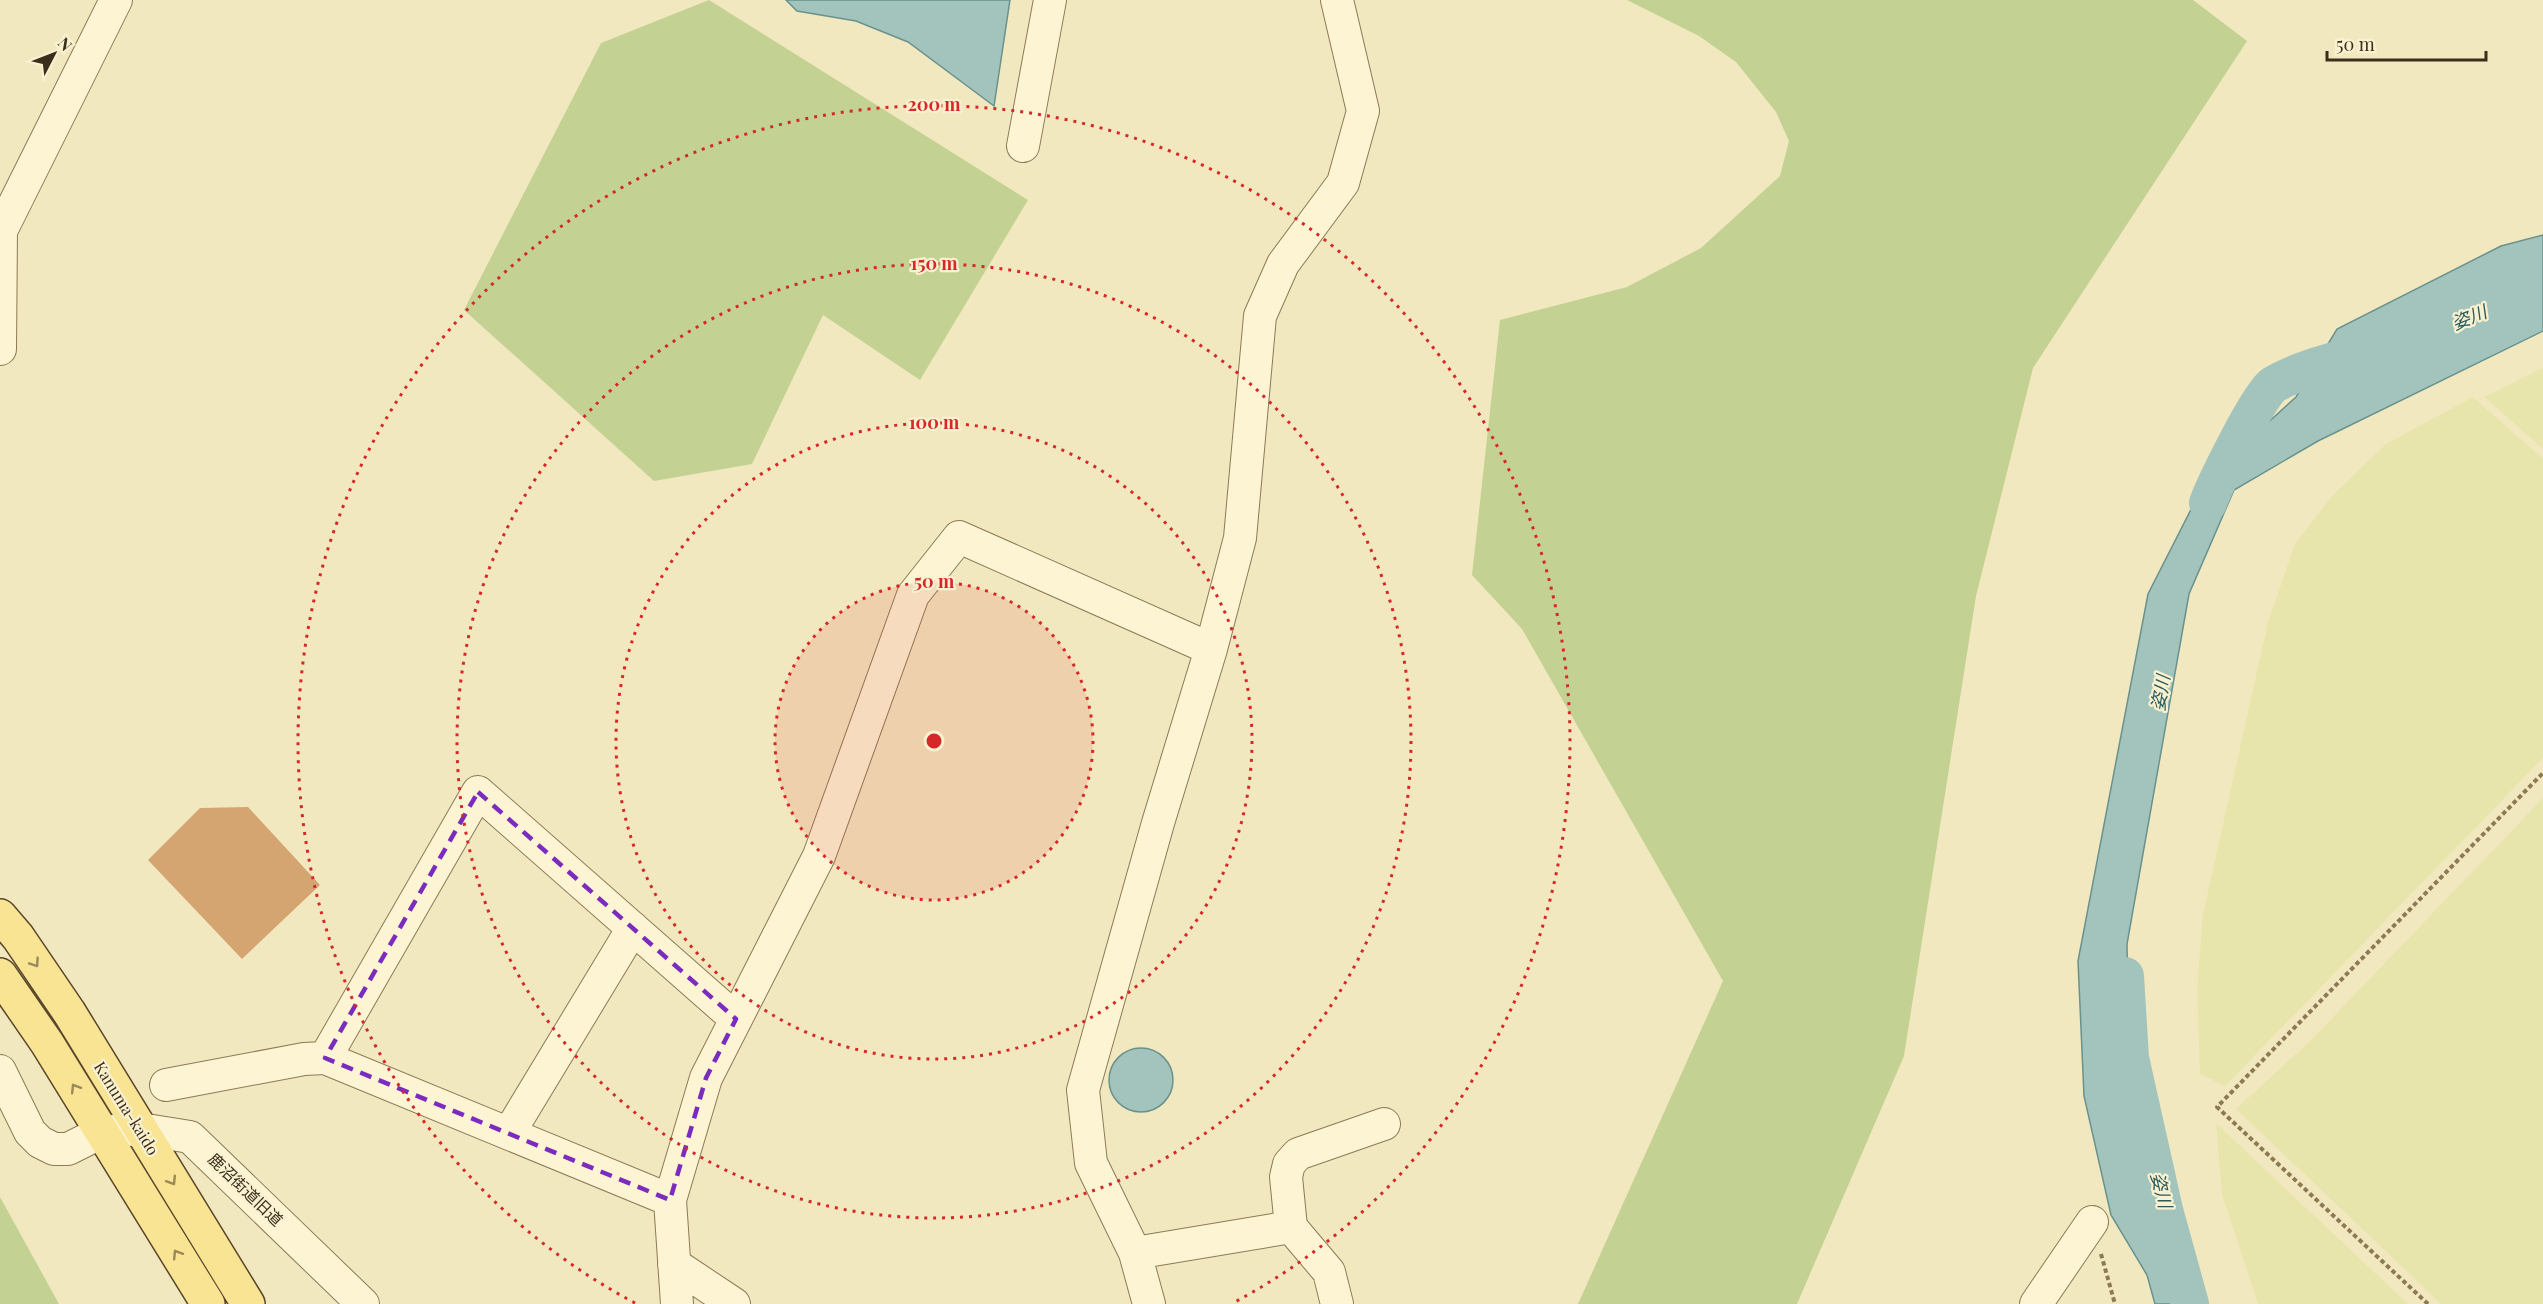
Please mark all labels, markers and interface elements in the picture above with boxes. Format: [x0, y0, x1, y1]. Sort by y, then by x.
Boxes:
north arrow [24, 24, 84, 84]
scale bar [2327, 24, 2486, 62]
text: N [54, 32, 77, 55]
text: 50 m [2336, 32, 2375, 56]
text: 200 m [907, 92, 961, 116]
text: 150 m [910, 251, 958, 275]
water label: 姿川 [2448, 298, 2492, 335]
text: 100 m [909, 410, 960, 434]
text: 50 m [914, 569, 955, 593]
water label: 姿川 [2145, 671, 2175, 713]
centre of rings [924, 731, 944, 751]
one-way arrow [28, 956, 39, 967]
street label: Kanuma-kaido [90, 1057, 164, 1159]
one-way arrow [70, 1084, 82, 1094]
street label: 鹿沼街道旧道 [204, 1148, 288, 1230]
water label: 姿川 [2146, 1170, 2178, 1212]
one-way arrow [165, 1175, 177, 1185]
one-way arrow [173, 1250, 185, 1260]

